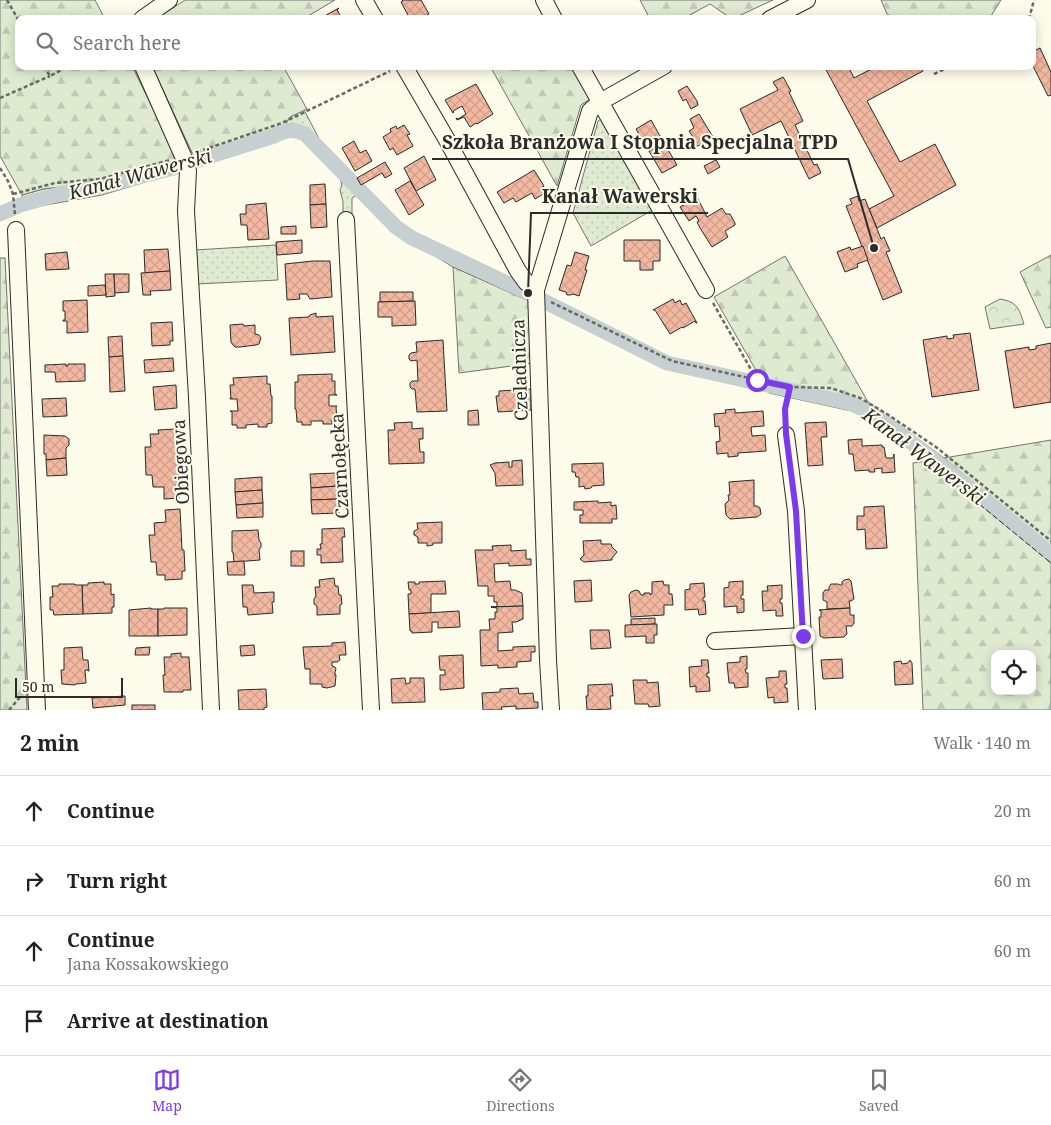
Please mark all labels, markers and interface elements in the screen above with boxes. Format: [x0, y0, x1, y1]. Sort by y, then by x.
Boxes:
search box [15, 15, 1036, 70]
icon: search [33, 29, 61, 57]
text: Search here [73, 30, 181, 56]
callout: Szkoła Branżowa I Stopnia Specjalna TPD [432, 125, 848, 159]
text: Szkoła Branżowa I Stopnia Specjalna TPD [442, 129, 838, 155]
water label: Kanał Wawerski [65, 142, 215, 206]
callout: Kanał Wawerski [531, 179, 708, 213]
text: Kanał Wawerski [542, 183, 699, 209]
street label: Czeladnicza [505, 319, 533, 421]
route start [746, 369, 769, 392]
water label: Kanał Wawerski [857, 401, 991, 511]
street label: Czarnołęcka [324, 413, 354, 519]
street label: Obiegowa [166, 419, 194, 505]
route end [792, 625, 815, 648]
map controls [991, 650, 1036, 695]
button: locate [991, 650, 1036, 695]
scale bar [15, 675, 122, 698]
text: 50 m [22, 677, 55, 696]
text: 2 min [20, 729, 79, 757]
text: Walk · 140 m [934, 732, 1031, 754]
icon: ahead [20, 797, 48, 825]
text: Continue [67, 798, 155, 824]
text: 20 m [994, 800, 1031, 822]
icon: right [20, 867, 48, 895]
text: Turn right [67, 868, 167, 894]
text: 60 m [994, 870, 1031, 892]
text: Continue [67, 927, 155, 953]
icon: ahead [20, 937, 48, 965]
text: 60 m [994, 940, 1031, 962]
text: Jana Kossakowskiego [67, 953, 229, 975]
icon: arrive [20, 1007, 48, 1035]
text: Arrive at destination [67, 1008, 269, 1034]
tab: Map [152, 1066, 182, 1115]
tab: Directions [486, 1066, 555, 1115]
tab: Saved [859, 1066, 899, 1115]

